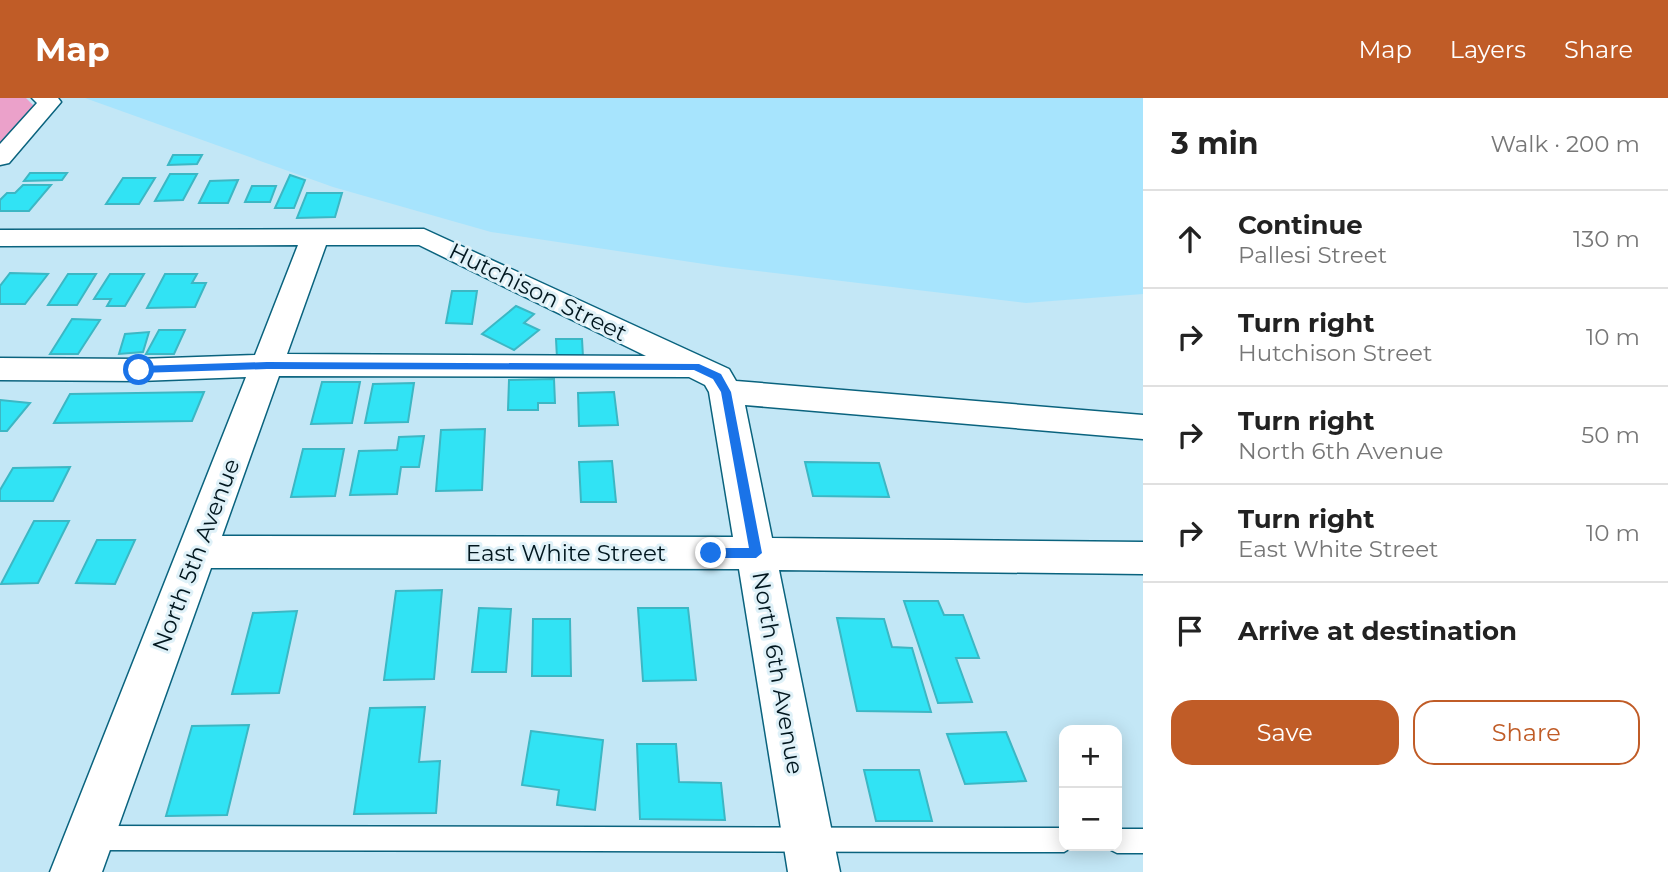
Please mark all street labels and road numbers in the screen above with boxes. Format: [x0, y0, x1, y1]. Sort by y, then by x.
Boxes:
street label: Hutchison Street [445, 237, 631, 347]
street label: North 5th Avenue [146, 455, 246, 655]
street label: East White Street [466, 539, 666, 567]
street label: North 6th Avenue [746, 569, 810, 777]

